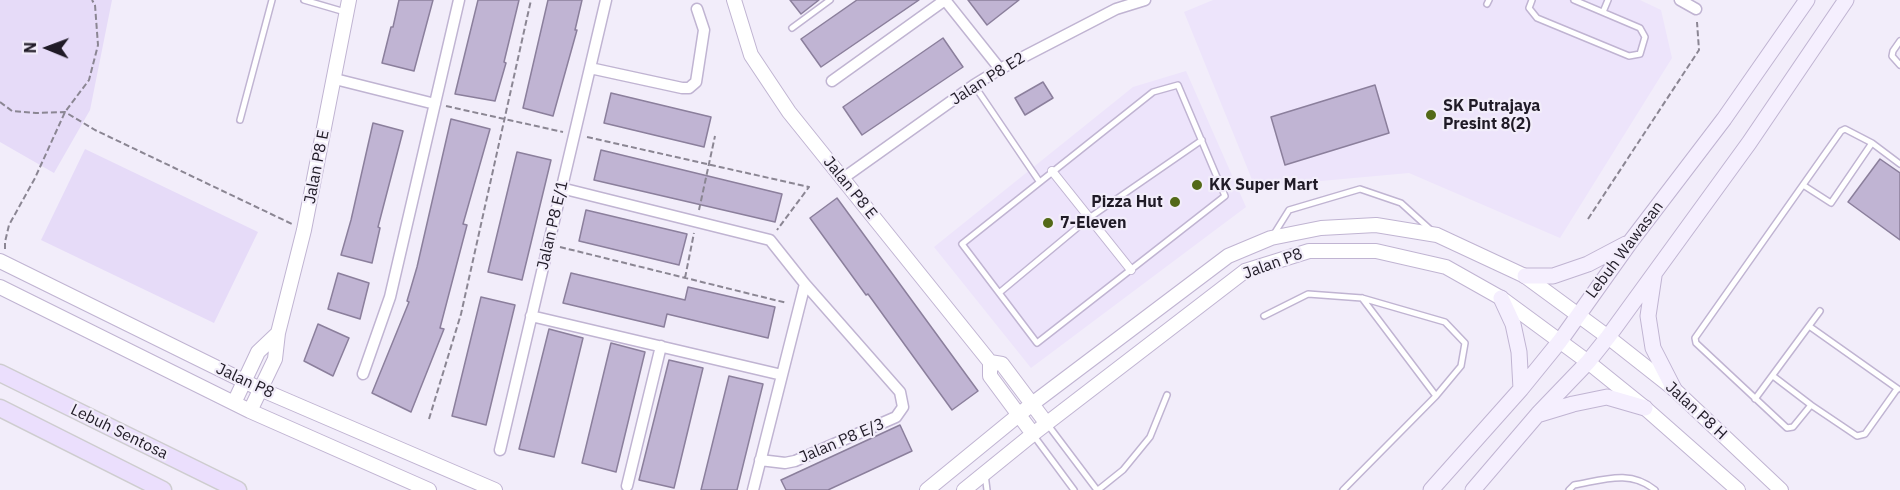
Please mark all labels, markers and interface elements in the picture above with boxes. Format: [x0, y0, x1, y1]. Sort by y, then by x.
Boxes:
north arrow [18, 18, 78, 78]
text: N [20, 42, 40, 54]
street label: Jalan P8 E2 [947, 48, 1029, 110]
place label: SK Putrajaya Presint 8(2) [1443, 96, 1540, 134]
marker: SK Putrajaya Presint 8(2) [1424, 108, 1438, 122]
street label: Jalan P8 E [300, 128, 334, 206]
street label: Jalan P8 E [819, 153, 881, 223]
place label: KK Super Mart [1209, 175, 1318, 195]
marker: KK Super Mart [1190, 178, 1204, 192]
street label: Jalan P8 E/1 [533, 179, 573, 271]
place label: Pizza Hut [1091, 192, 1163, 212]
marker: Pizza Hut [1168, 195, 1182, 209]
street label: Lebuh Wawasan [1582, 198, 1668, 302]
place label: 7-Eleven [1060, 213, 1126, 233]
marker: 7-Eleven [1041, 216, 1055, 230]
street label: Jalan P8 [1241, 244, 1305, 284]
street label: Jalan P8 [213, 359, 277, 403]
street label: Jalan P8 H [1661, 378, 1731, 444]
street label: Lebuh Sentosa [67, 400, 171, 464]
street label: Jalan P8 E/3 [797, 414, 887, 468]

